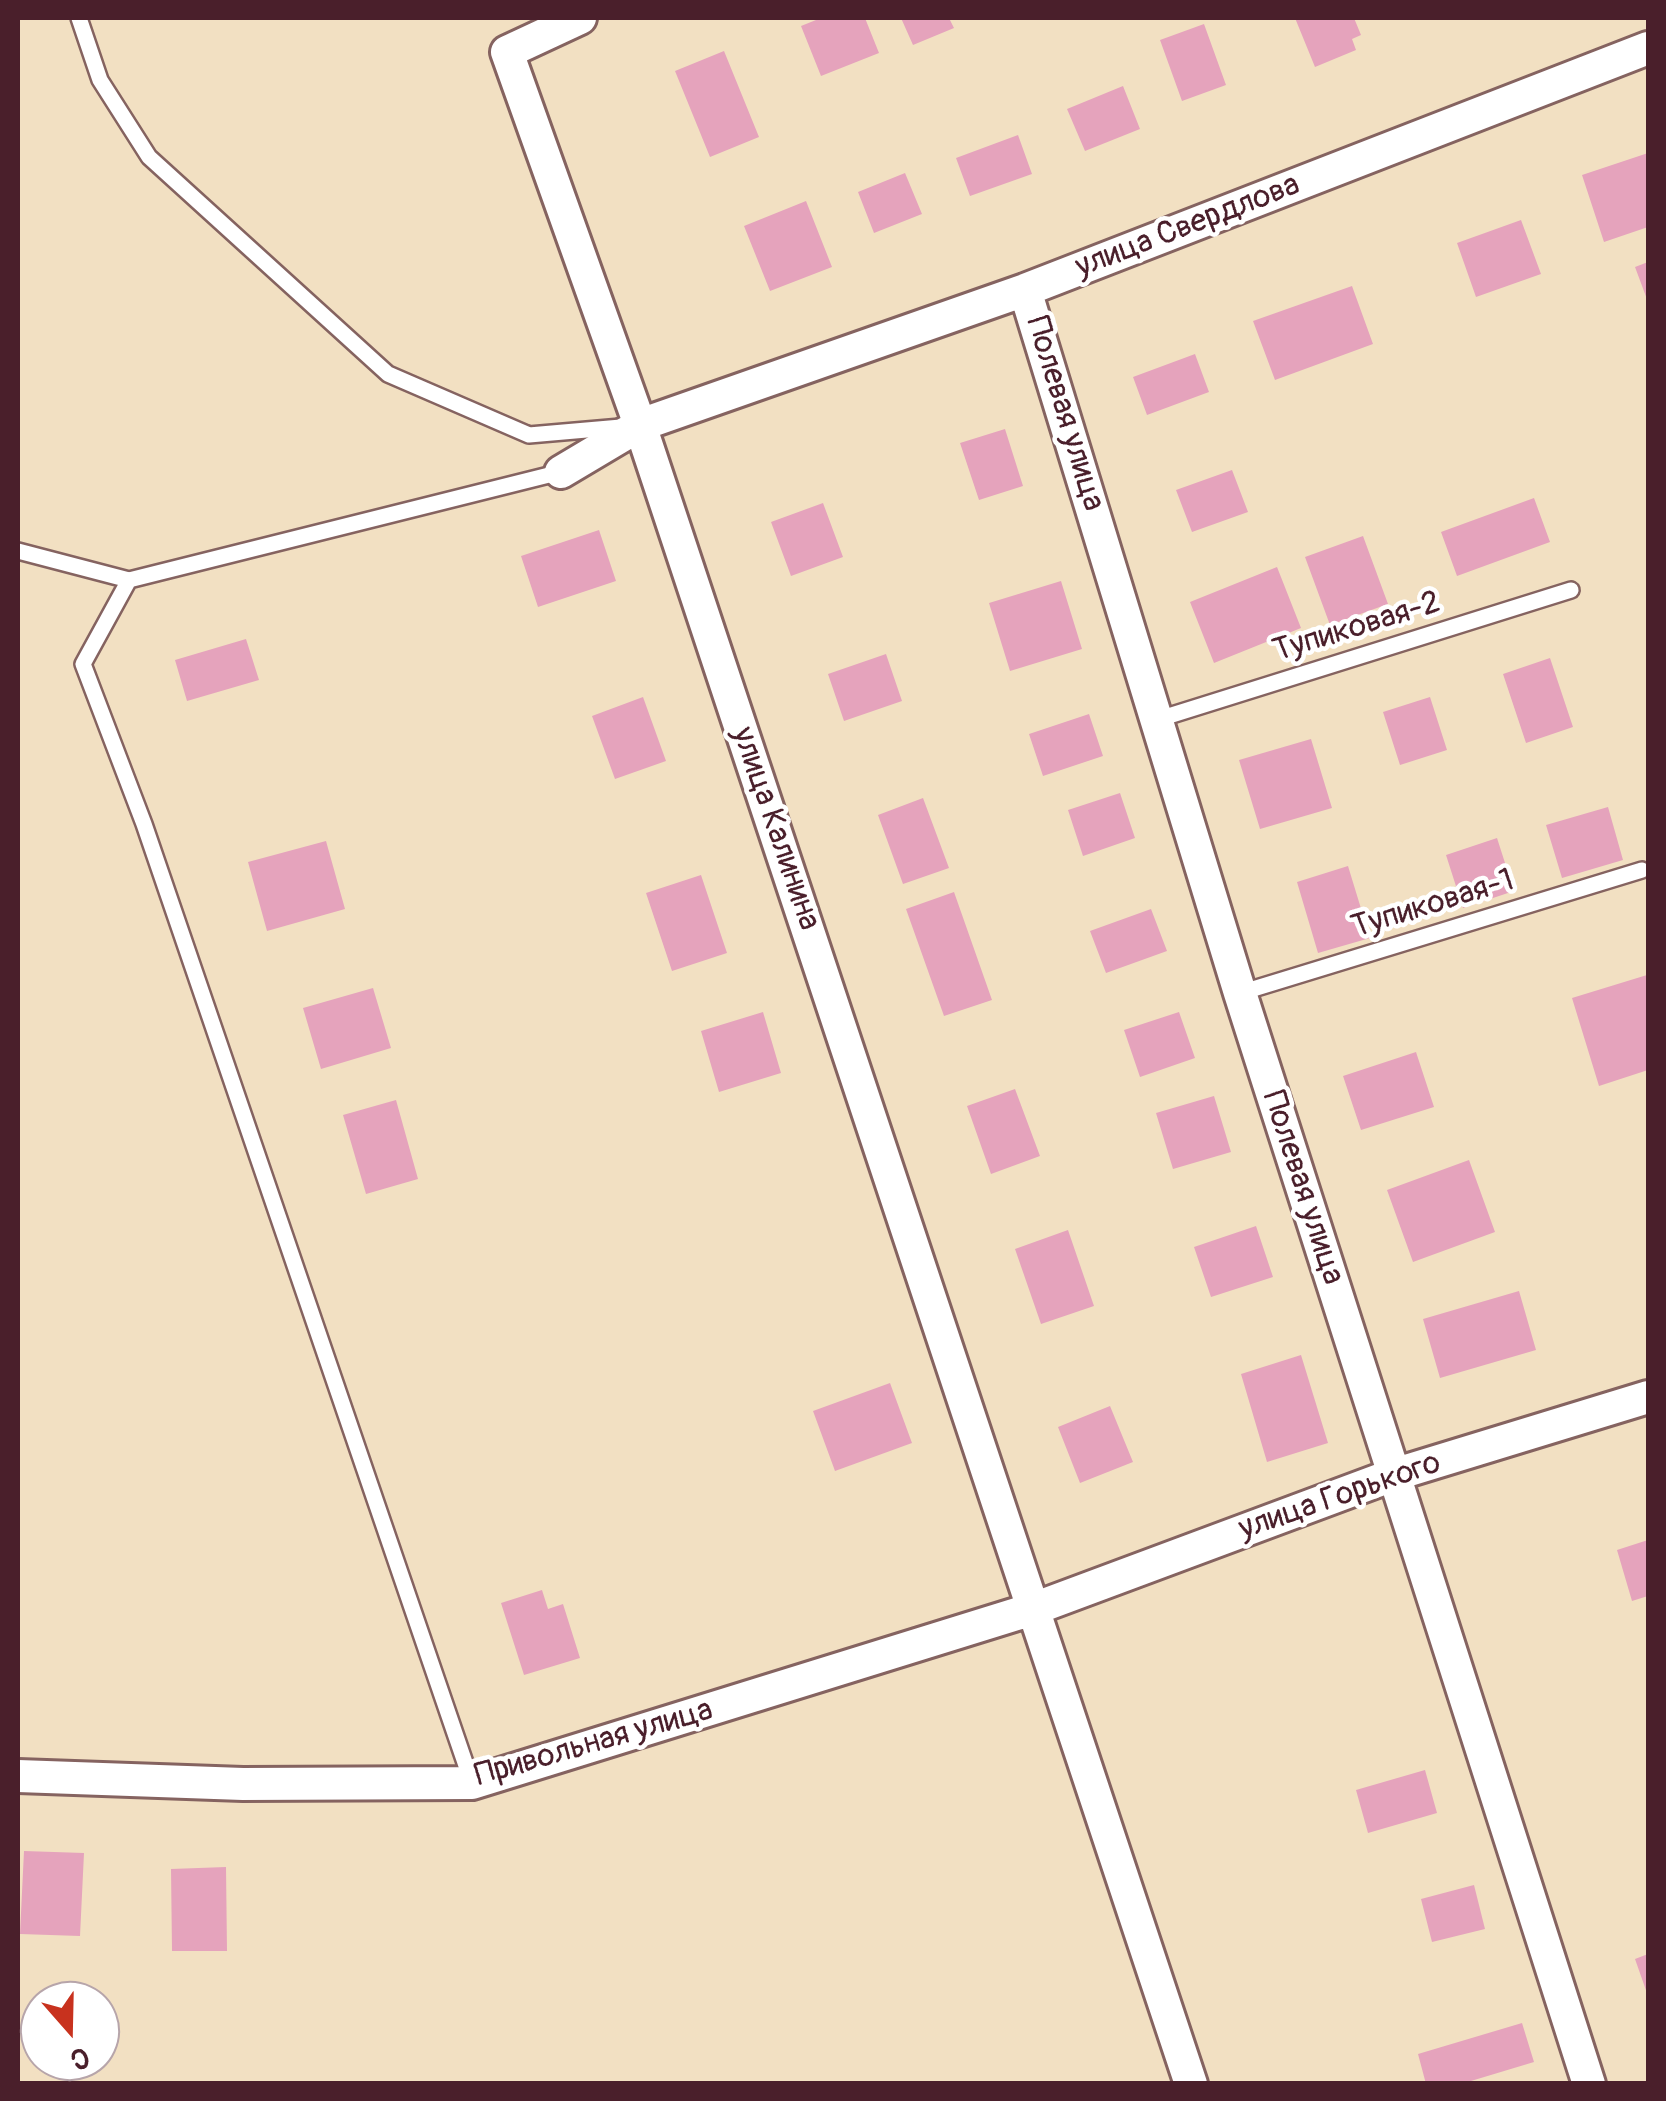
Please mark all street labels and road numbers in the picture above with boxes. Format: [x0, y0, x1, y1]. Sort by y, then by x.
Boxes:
street label: улица Свердлова [1071, 167, 1305, 287]
street label: Полевая улица [1016, 312, 1112, 516]
street label: Тупиковая-2 [1269, 584, 1445, 672]
street label: улица Калинина [722, 723, 828, 935]
street label: Тупиковая-1 [1347, 862, 1519, 948]
street label: Полевая улица [1253, 1086, 1351, 1290]
street label: улица Горького [1234, 1445, 1446, 1549]
street label: Привольная улица [471, 1692, 717, 1796]

